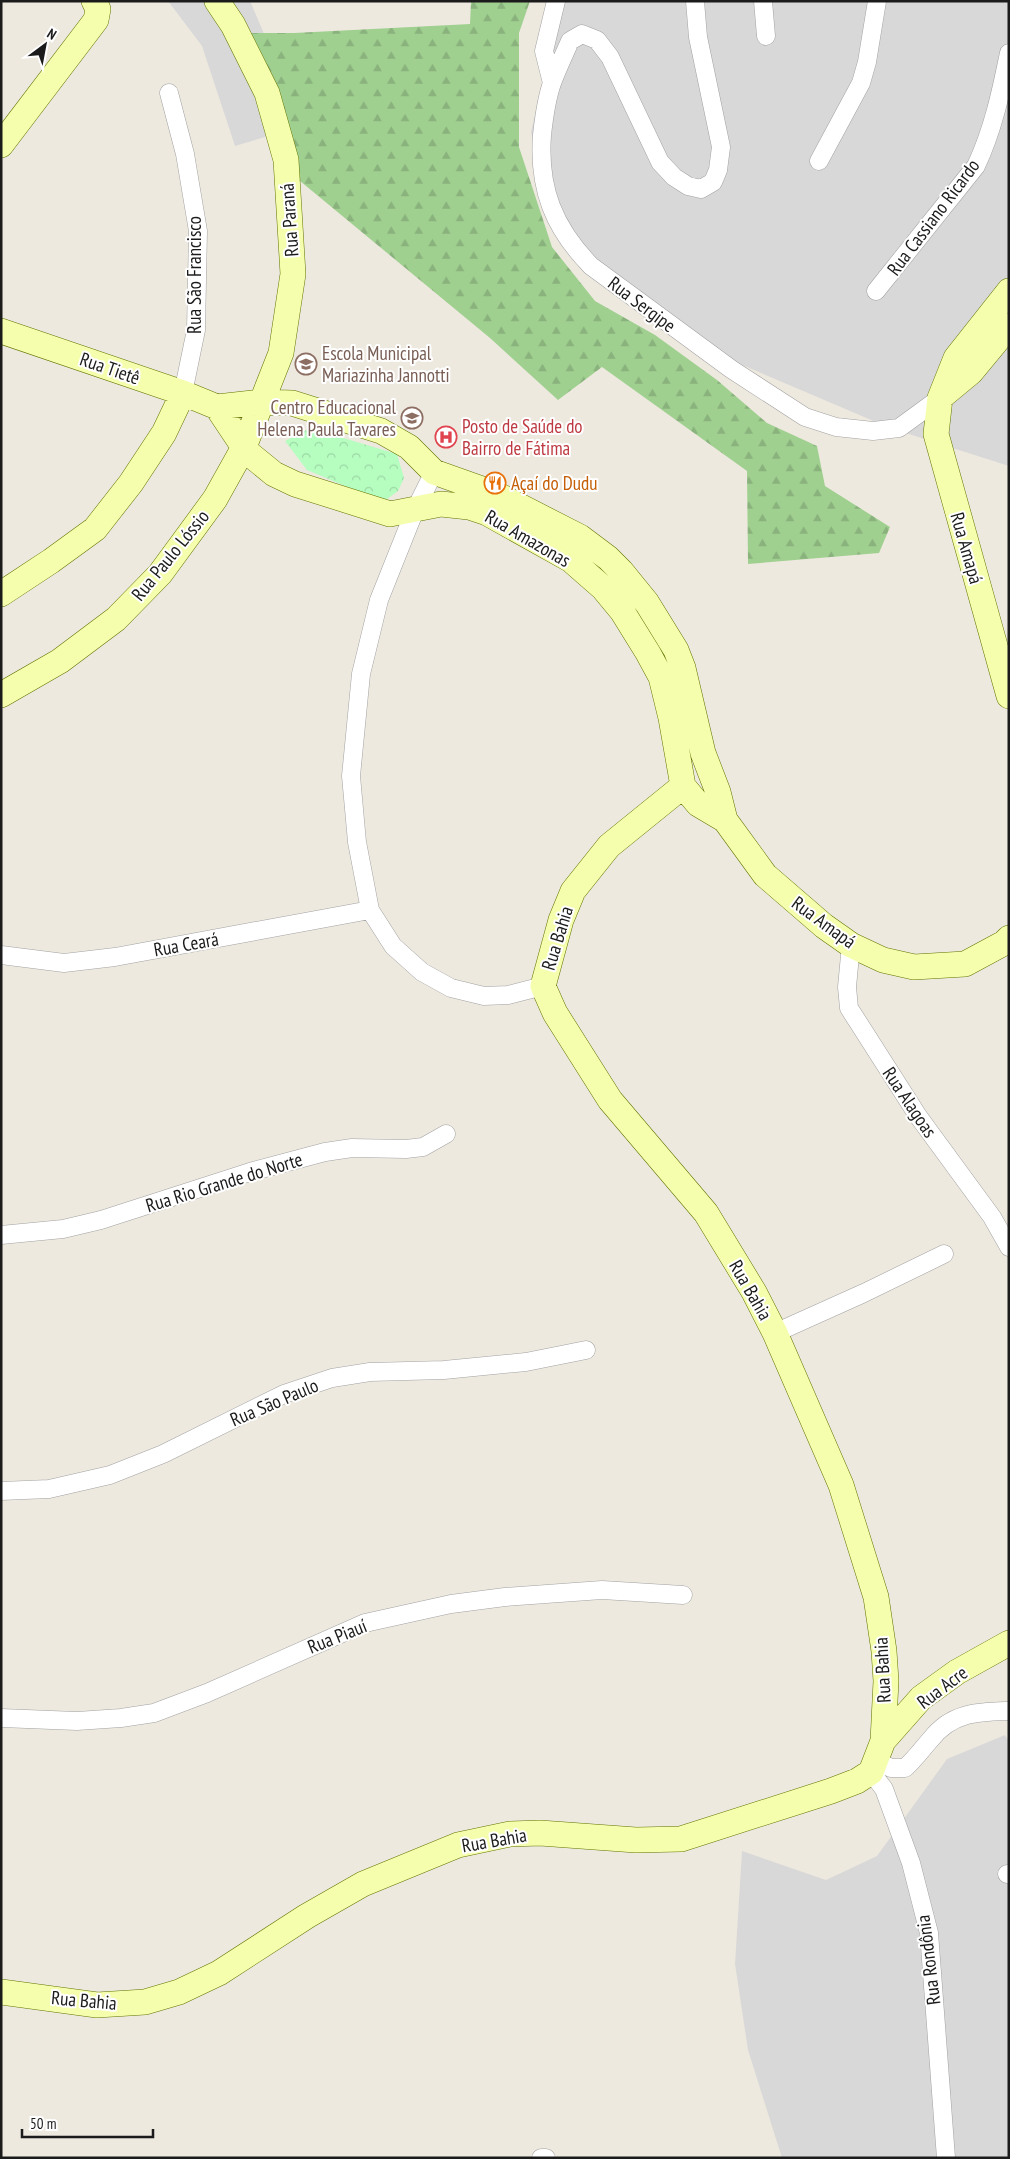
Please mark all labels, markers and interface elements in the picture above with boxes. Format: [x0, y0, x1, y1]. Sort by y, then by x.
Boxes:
north arrow [20, 20, 70, 70]
text: N [44, 24, 60, 44]
street label: Rua Cassiano Ricardo [881, 154, 985, 280]
street label: Rua Paraná [274, 183, 304, 257]
street label: Rua São Francisco [182, 216, 206, 334]
street label: Rua Sergipe [603, 271, 681, 337]
place label: Escola Municipal Mariazinha Jannotti [322, 341, 450, 387]
street label: Rua Tietê [77, 347, 143, 389]
school or university icon: Escola Municipal Mariazinha Jannotti [294, 352, 318, 376]
place label: Centro Educacional Helena Paula Tavares [257, 395, 397, 441]
school or university icon: Centro Educacional Helena Paula Tavares [400, 406, 424, 430]
place label: Posto de Saúde do Bairro de Fátima [462, 414, 583, 460]
hospital icon: Posto de Saúde do Bairro de Fátima [434, 425, 458, 449]
restaurant icon: Açaí do Dudu [483, 471, 507, 495]
place label: Açaí do Dudu [511, 471, 597, 495]
street label: Rua Amazonas [481, 504, 575, 572]
street label: Rua Paulo Lóssio [126, 505, 214, 605]
street label: Rua Amapá [945, 509, 989, 587]
street label: Rua Amapá [787, 891, 861, 953]
street label: Rua Bahia [536, 903, 578, 973]
street label: Rua Ceará [152, 927, 220, 961]
street label: Rua Alagoas [878, 1062, 942, 1142]
street label: Rua Rio Grande do Norte [143, 1147, 305, 1217]
street label: Rua Bahia [724, 1256, 778, 1324]
street label: Rua São Paulo [226, 1373, 322, 1431]
street label: Rua Piauí [304, 1613, 370, 1659]
street label: Rua Bahia [868, 1637, 896, 1703]
street label: Rua Acre [912, 1660, 972, 1714]
street label: Rua Bahia [460, 1822, 528, 1858]
street label: Rua Rondônia [911, 1914, 945, 2006]
street label: Rua Bahia [50, 1985, 118, 2015]
scale bar [22, 2106, 154, 2138]
text: 50 m [30, 2114, 56, 2133]

